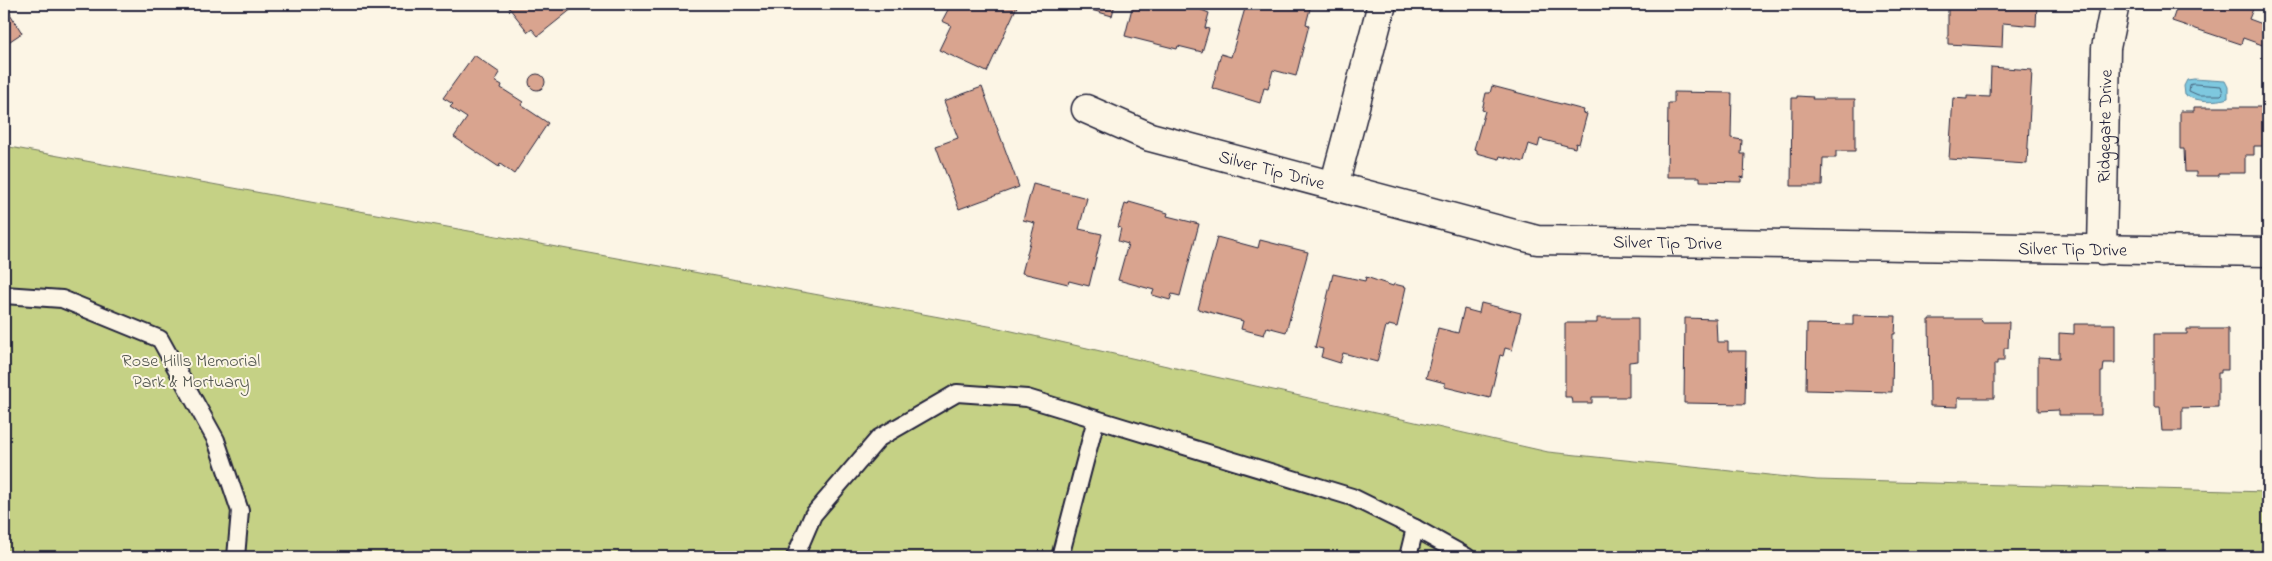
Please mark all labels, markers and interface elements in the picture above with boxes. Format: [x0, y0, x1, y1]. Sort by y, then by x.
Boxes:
street label: Ridgegate Drive [2092, 68, 2121, 183]
street label: Silver Tip Drive [1215, 145, 1328, 198]
street label: Silver Tip Drive [1613, 230, 1723, 258]
street label: Silver Tip Drive [2018, 237, 2128, 265]
park label: Rose Hills Memorial Park & Mortuary [122, 349, 260, 396]

